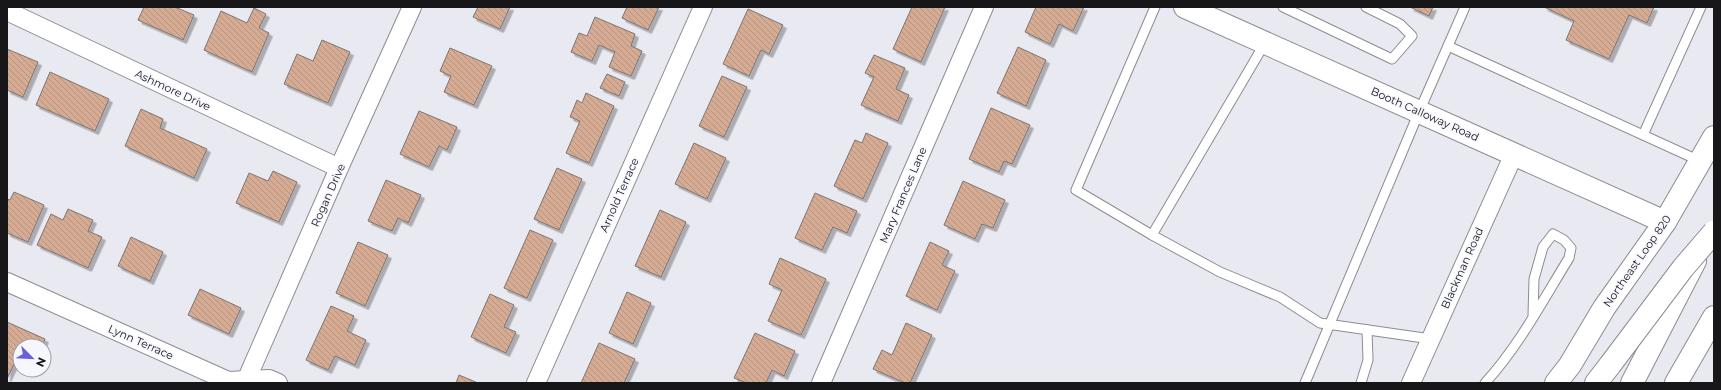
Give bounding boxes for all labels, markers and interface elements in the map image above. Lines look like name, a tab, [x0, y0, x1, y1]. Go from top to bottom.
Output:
street label: Ashmore Drive	[133, 66, 213, 114]
street label: Booth Calloway Road	[1369, 84, 1481, 144]
street label: Mary Frances Lane	[876, 145, 930, 245]
street label: Arnold Terrace	[596, 155, 642, 234]
street label: Rogan Drive	[308, 161, 348, 229]
street label: Northeast Loop 820	[1600, 212, 1674, 310]
street label: Blackman Road	[1438, 225, 1486, 311]
street label: Lynn Terrace	[106, 321, 176, 363]
north arrow	[12, 338, 52, 378]
text: N	[33, 355, 49, 369]

